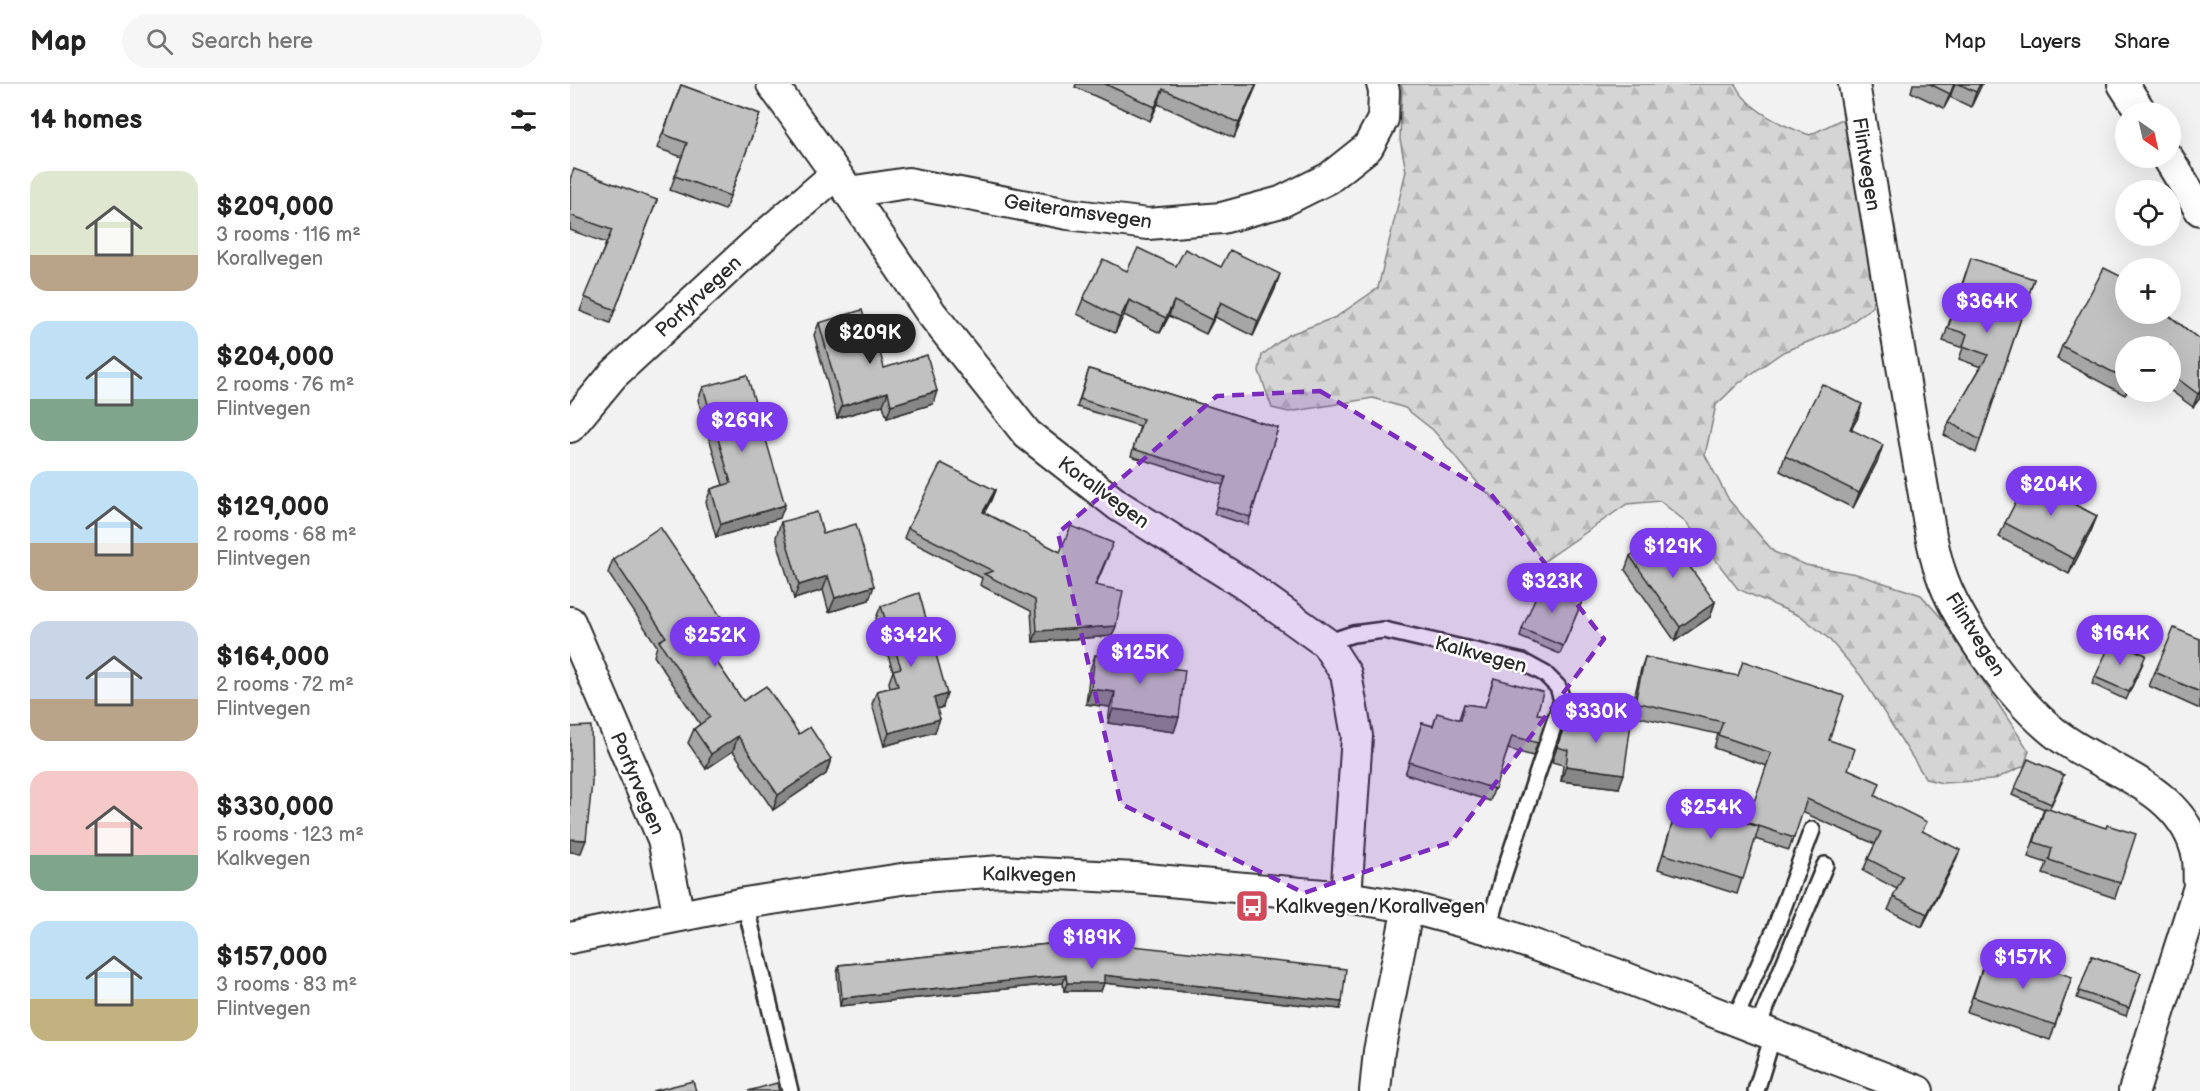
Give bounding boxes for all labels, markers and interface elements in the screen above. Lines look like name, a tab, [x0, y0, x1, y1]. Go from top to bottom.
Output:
search box	[122, 14, 542, 68]
text: Map	[30, 25, 86, 58]
icon: search	[143, 25, 176, 58]
text: Search here	[191, 28, 313, 55]
text: Map	[1944, 29, 1986, 54]
text: Layers	[2019, 29, 2081, 54]
text: Share	[2114, 29, 2170, 54]
north arrow	[2115, 102, 2181, 168]
map controls	[2115, 102, 2181, 402]
icon: filters	[507, 104, 540, 137]
text: 14 homes	[30, 105, 142, 136]
street label: Flintvegen	[1847, 116, 1885, 213]
button: locate	[2115, 180, 2181, 246]
street label: Geiteramsvegen	[1002, 190, 1154, 234]
text: $209,000	[216, 192, 334, 223]
icon: home	[78, 195, 150, 267]
text: 3 rooms · 116 m²	[216, 223, 361, 247]
text: Korallvegen	[216, 247, 323, 271]
street label: Porfyrvegen	[651, 251, 747, 343]
button: +	[2115, 258, 2181, 324]
pin: $364K	[1945, 283, 2029, 334]
text: $364K	[1956, 290, 2018, 314]
pin: $209K	[828, 314, 912, 365]
text: $209K	[839, 321, 901, 345]
button: −	[2115, 336, 2181, 402]
text: $204,000	[216, 342, 334, 373]
icon: home	[78, 345, 150, 417]
text: 2 rooms · 76 m²	[216, 373, 354, 397]
text: Flintvegen	[216, 397, 310, 421]
pin: $269K	[700, 402, 784, 453]
text: $269K	[711, 409, 773, 433]
street label: Korallvegen	[1053, 452, 1154, 534]
pin: $204K	[2009, 466, 2093, 517]
text: $204K	[2020, 473, 2082, 497]
text: $129,000	[216, 492, 329, 523]
icon: home	[78, 495, 150, 567]
text: 2 rooms · 68 m²	[216, 523, 357, 547]
pin: $129K	[1631, 528, 1715, 579]
text: $129K	[1644, 535, 1702, 559]
text: Flintvegen	[216, 547, 310, 571]
pin: $323K	[1510, 563, 1594, 614]
text: $323K	[1521, 570, 1583, 594]
street label: Flintvegen	[1940, 588, 2010, 681]
pin: $164K	[2078, 615, 2162, 666]
pin: $252K	[673, 617, 757, 668]
pin: $342K	[869, 617, 953, 668]
text: $164K	[2090, 622, 2150, 646]
text: $252K	[684, 624, 746, 648]
text: $342K	[880, 624, 942, 648]
street label: Kalkvegen	[1432, 631, 1529, 679]
pin: $125K	[1098, 634, 1182, 685]
text: $125K	[1111, 641, 1169, 665]
text: $164,000	[216, 642, 330, 673]
icon: home	[78, 645, 150, 717]
text: 2 rooms · 72 m²	[216, 673, 354, 697]
pin: $330K	[1554, 693, 1638, 744]
text: Flintvegen	[216, 697, 310, 721]
text: $330K	[1565, 700, 1627, 724]
street label: Porfyrvegen	[605, 729, 669, 838]
pin: $254K	[1669, 789, 1753, 840]
text: $330,000	[216, 792, 334, 823]
icon: home	[78, 795, 150, 867]
text: $254K	[1680, 796, 1742, 820]
text: 5 rooms · 123 m²	[216, 823, 364, 847]
text: Kalkvegen	[216, 847, 310, 871]
street label: Kalkvegen	[982, 862, 1076, 888]
bus stop icon: Kalkvegen/Korallvegen	[1234, 888, 1270, 924]
place label: Kalkvegen/Korallvegen	[1275, 895, 1485, 919]
pin: $189K	[1050, 919, 1134, 970]
text: $189K	[1063, 926, 1121, 950]
pin: $157K	[1981, 939, 2065, 990]
text: $157,000	[216, 942, 328, 973]
icon: home	[78, 945, 150, 1017]
text: $157K	[1994, 946, 2052, 970]
text: 3 rooms · 83 m²	[216, 973, 357, 997]
text: Flintvegen	[216, 997, 310, 1021]

